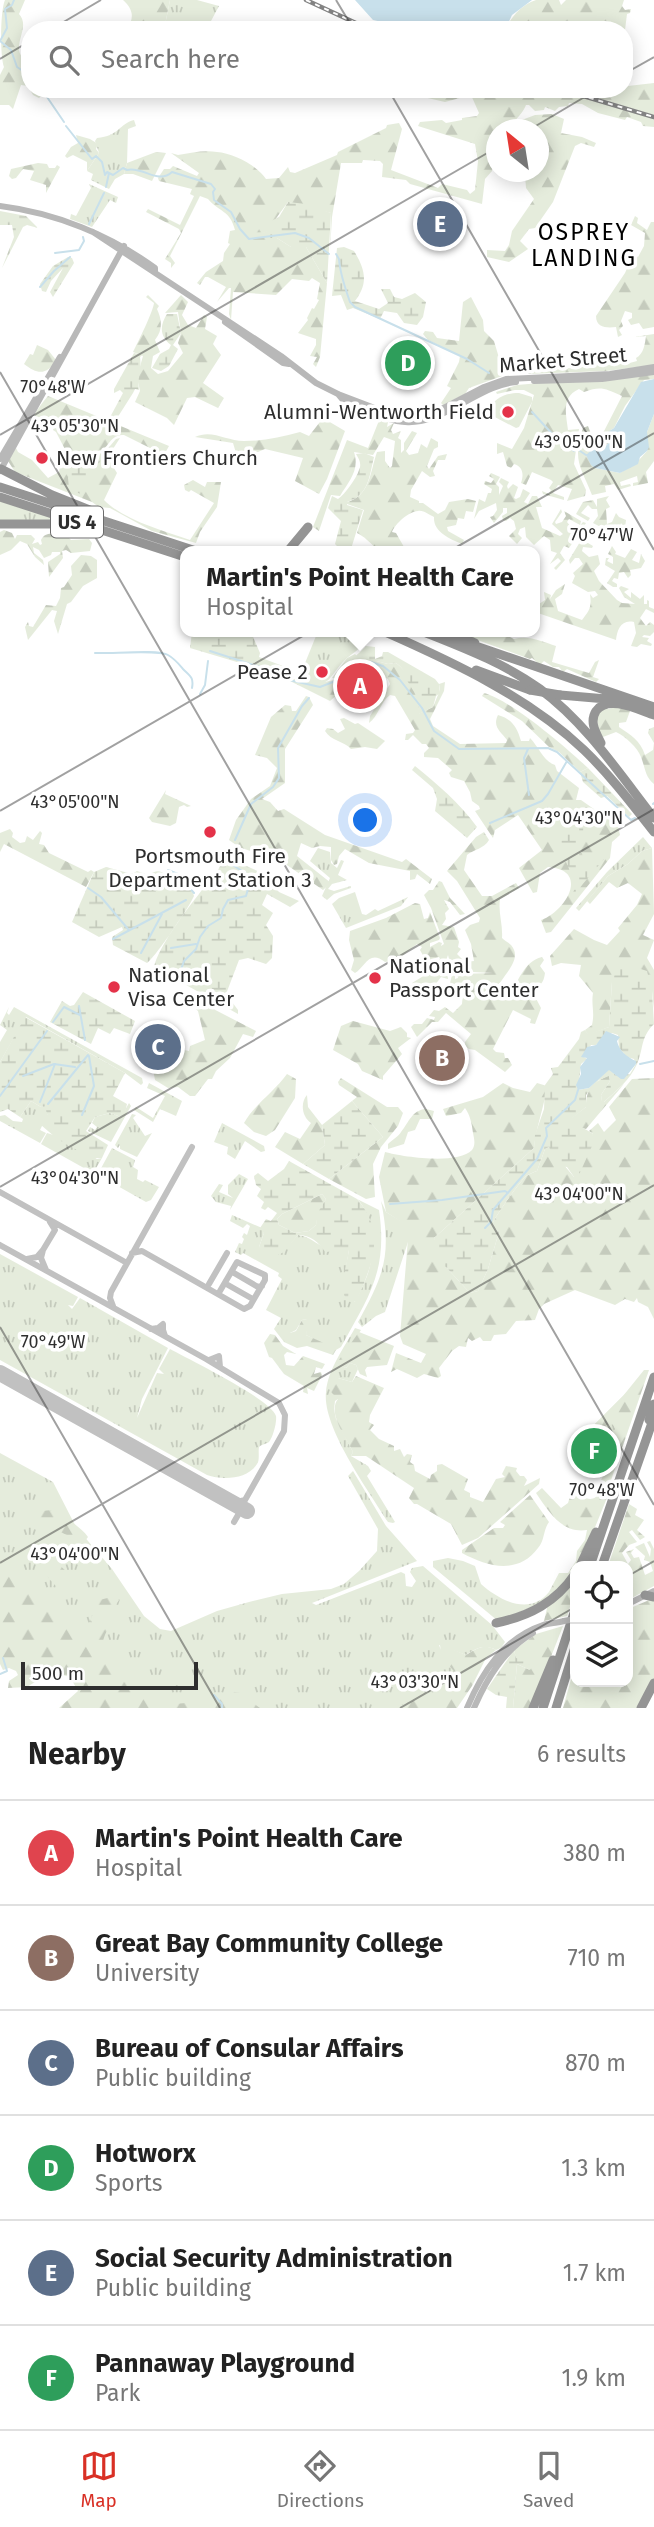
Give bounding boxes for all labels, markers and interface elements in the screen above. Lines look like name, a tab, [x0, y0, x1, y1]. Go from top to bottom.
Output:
search box	[21, 21, 633, 98]
icon: search	[45, 41, 83, 79]
text: Search here	[101, 44, 240, 75]
north arrow	[486, 119, 549, 182]
pin: E	[417, 198, 463, 250]
district label: OSPREY LANDING	[531, 218, 637, 272]
pin: D	[385, 337, 431, 389]
street label: Market Street	[498, 341, 628, 379]
text: 70°48'W	[20, 376, 86, 398]
place label: Alumni-Wentworth Field	[264, 399, 494, 425]
marker: Alumni-Wentworth Field	[500, 404, 516, 420]
text: 43°05'30"N	[31, 415, 119, 437]
text: 43°05'00"N	[534, 431, 624, 453]
place label: New Frontiers Church	[56, 445, 258, 471]
marker: New Frontiers Church	[34, 450, 50, 466]
road number: US 4	[51, 506, 103, 538]
text: 70°47'W	[570, 524, 634, 546]
popup	[180, 546, 540, 637]
text: Martin's Point Health Care	[206, 562, 514, 593]
text: Hospital	[206, 593, 293, 621]
place label: Pease 2	[237, 659, 308, 685]
pin: A	[337, 660, 383, 712]
marker: Pease 2	[314, 664, 330, 680]
text: 43°05'00"N	[30, 791, 120, 813]
your location	[348, 803, 382, 837]
text: 43°04'30"N	[535, 807, 623, 829]
marker: Portsmouth Fire Department Station 3	[202, 824, 218, 840]
place label: Portsmouth Fire Department Station 3	[108, 843, 312, 893]
place label: National Passport Center	[389, 953, 539, 1003]
place label: National Visa Center	[128, 962, 234, 1012]
marker: National Passport Center	[367, 970, 383, 986]
marker: National Visa Center	[106, 979, 122, 995]
pin: C	[135, 1021, 181, 1073]
pin: B	[419, 1032, 465, 1084]
text: 43°04'30"N	[31, 1167, 119, 1189]
text: 43°04'00"N	[534, 1183, 624, 1205]
text: 70°49'W	[21, 1331, 85, 1353]
pin: F	[571, 1425, 617, 1477]
text: 70°48'W	[569, 1479, 635, 1501]
text: 43°04'00"N	[30, 1543, 120, 1565]
map controls	[570, 1561, 633, 1687]
button: locate	[570, 1561, 633, 1624]
button: layers	[570, 1624, 633, 1687]
scale bar	[21, 1659, 198, 1691]
text: 500 m	[32, 1662, 84, 1685]
text: 43°03'30"N	[371, 1671, 459, 1693]
text: Nearby	[28, 1736, 126, 1772]
text: 6 results	[537, 1740, 626, 1768]
text: Martin's Point Health Care	[95, 1823, 403, 1854]
text: A	[44, 1839, 58, 1867]
text: 380 m	[563, 1839, 626, 1867]
text: Hospital	[95, 1854, 182, 1882]
text: Great Bay Community College	[95, 1928, 443, 1959]
text: B	[44, 1944, 58, 1972]
text: 710 m	[568, 1944, 626, 1972]
text: University	[95, 1959, 199, 1987]
text: Bureau of Consular Affairs	[95, 2033, 404, 2064]
text: C	[44, 2049, 58, 2077]
text: 870 m	[565, 2049, 626, 2077]
text: Public building	[95, 2064, 251, 2092]
text: Hotworx	[95, 2138, 196, 2169]
text: D	[44, 2154, 58, 2182]
text: 1.3 km	[561, 2154, 626, 2182]
text: Sports	[95, 2169, 163, 2197]
text: Social Security Administration	[95, 2243, 453, 2274]
text: E	[45, 2259, 57, 2287]
text: 1.7 km	[563, 2259, 626, 2287]
text: Public building	[95, 2274, 251, 2302]
text: Pannaway Playground	[95, 2348, 355, 2379]
text: F	[45, 2364, 57, 2392]
text: 1.9 km	[561, 2364, 626, 2392]
text: Park	[95, 2379, 140, 2407]
tab: Map	[80, 2447, 118, 2512]
tab: Directions	[277, 2447, 364, 2512]
tab: Saved	[523, 2447, 574, 2512]

